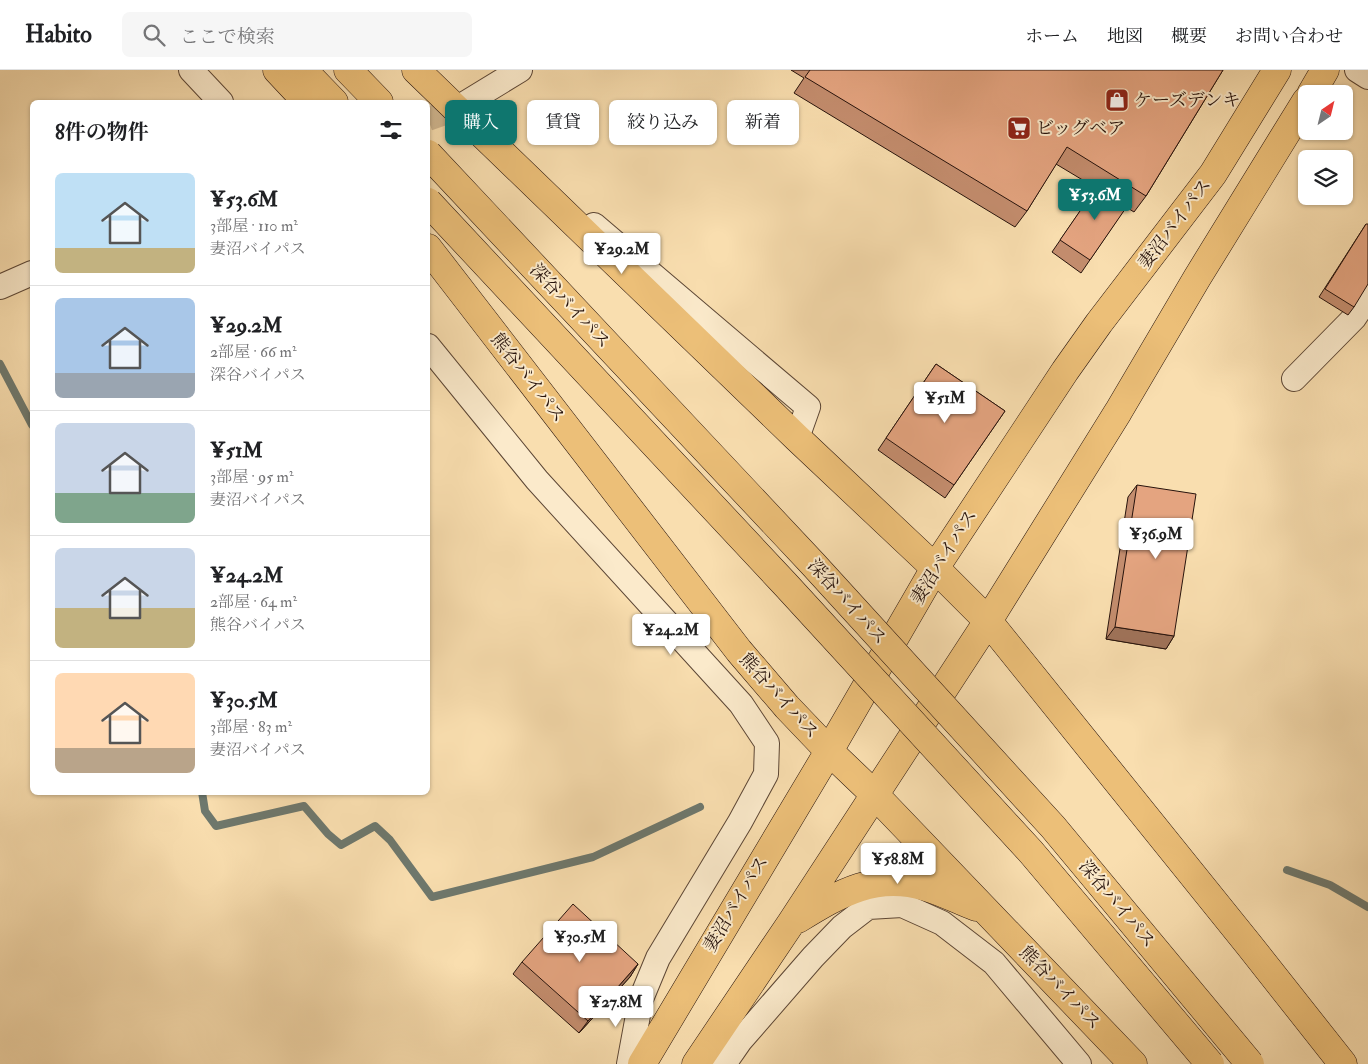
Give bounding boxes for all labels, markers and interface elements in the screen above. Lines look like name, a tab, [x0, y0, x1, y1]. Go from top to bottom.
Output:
search box	[122, 12, 472, 57]
text: Habito	[25, 19, 92, 50]
icon: search	[140, 21, 168, 49]
text: ここで検索	[180, 25, 275, 49]
text: ホーム	[1025, 25, 1079, 48]
text: 地図	[1107, 25, 1143, 48]
text: 概要	[1171, 25, 1207, 48]
text: お問い合わせ	[1235, 25, 1343, 48]
north arrow	[1298, 85, 1352, 140]
map controls	[1298, 85, 1353, 205]
shop icon: ケーズデンキ	[1104, 87, 1130, 113]
place label: ケーズデンキ	[1134, 89, 1240, 112]
chip: 購入	[445, 100, 517, 145]
chip: 賃貸	[527, 100, 599, 145]
chip: 絞り込み	[609, 100, 717, 145]
chip: 新着	[727, 100, 799, 145]
supermarket icon: ビッグベア	[1006, 115, 1032, 141]
icon: filters	[377, 116, 405, 144]
place label: ビッグベア	[1036, 117, 1125, 140]
text: 8件の物件	[55, 119, 149, 146]
button: layers	[1298, 150, 1353, 205]
street label: 妻沼バイパス	[1133, 174, 1217, 274]
pin: ¥53.6M	[1054, 178, 1136, 221]
text: ¥53.6M	[1069, 185, 1121, 205]
text: ¥53.6M	[210, 186, 278, 213]
icon: home	[95, 193, 155, 253]
text: 3部屋 · 110 m²	[210, 216, 298, 236]
pin: ¥29.2M	[581, 232, 663, 275]
text: 妻沼バイパス	[210, 239, 306, 259]
text: ¥29.2M	[594, 239, 650, 259]
street label: 深谷バイパス	[525, 259, 615, 353]
text: ¥29.2M	[210, 312, 282, 339]
icon: home	[95, 318, 155, 378]
street label: 熊谷バイパス	[486, 329, 570, 427]
text: 2部屋 · 66 m²	[210, 342, 296, 362]
text: 深谷バイパス	[210, 365, 306, 385]
pin: ¥51M	[915, 382, 975, 424]
text: ¥51M	[925, 388, 965, 408]
text: ¥51M	[210, 437, 263, 464]
icon: home	[95, 443, 155, 503]
text: 3部屋 · 95 m²	[210, 467, 294, 487]
text: 妻沼バイパス	[210, 490, 306, 510]
street label: 妻沼バイパス	[906, 505, 982, 609]
pin: ¥36.9M	[1115, 518, 1197, 560]
text: ¥36.9M	[1129, 524, 1183, 544]
street label: 深谷バイパス	[802, 554, 892, 650]
text: ¥24.2M	[210, 562, 283, 589]
icon: home	[95, 568, 155, 628]
text: 2部屋 · 64 m²	[210, 592, 297, 612]
pin: ¥24.2M	[630, 614, 712, 656]
text: 熊谷バイパス	[210, 615, 306, 635]
text: ¥24.2M	[643, 620, 699, 640]
street label: 熊谷バイパス	[734, 648, 824, 744]
text: ¥30.5M	[210, 687, 278, 714]
icon: home	[95, 693, 155, 753]
text: 3部屋 · 83 m²	[210, 717, 292, 737]
text: 妻沼バイパス	[210, 740, 306, 760]
pin: ¥58.8M	[857, 842, 939, 885]
text: ¥58.8M	[872, 849, 924, 869]
street label: 妻沼バイパス	[698, 852, 774, 956]
street label: 深谷バイパス	[1074, 855, 1160, 953]
pin: ¥30.5M	[539, 920, 621, 963]
text: ¥30.5M	[554, 927, 606, 947]
street label: 熊谷バイパス	[1014, 941, 1106, 1035]
pin: ¥27.8M	[575, 986, 657, 1028]
text: ¥27.8M	[589, 992, 643, 1012]

